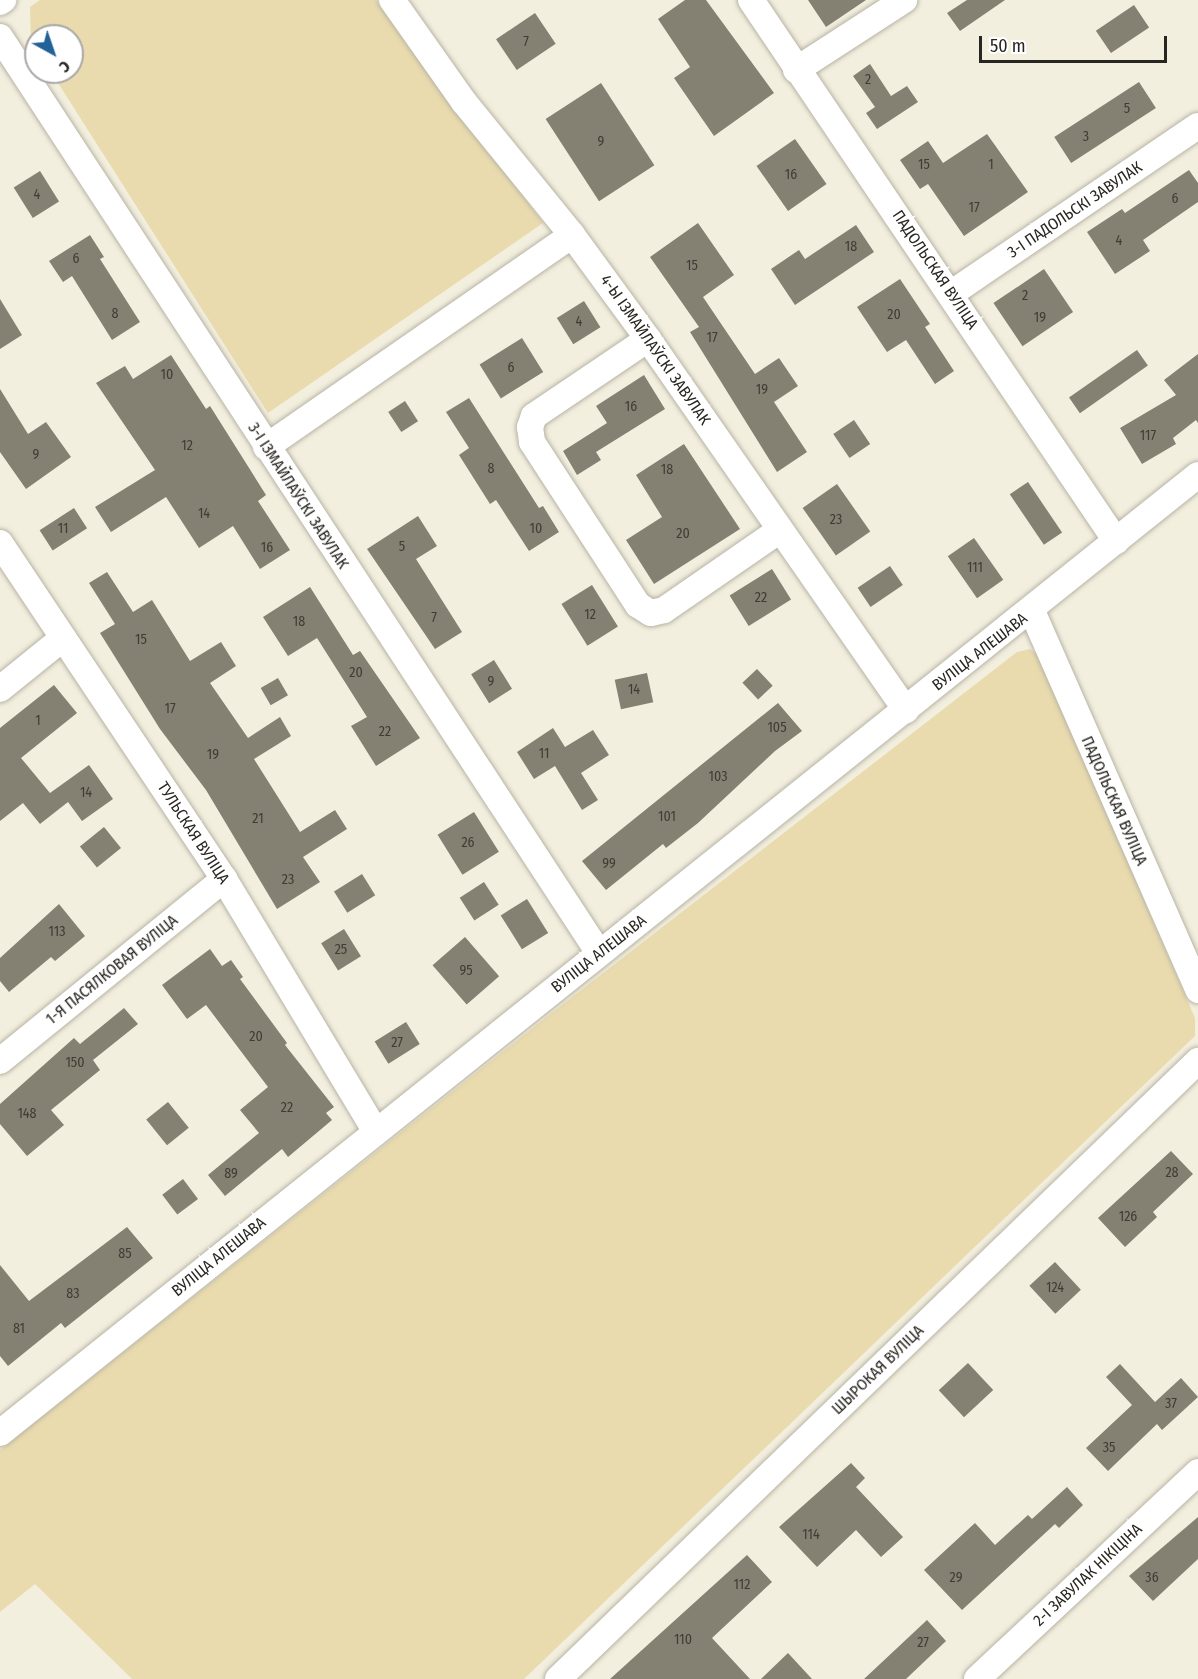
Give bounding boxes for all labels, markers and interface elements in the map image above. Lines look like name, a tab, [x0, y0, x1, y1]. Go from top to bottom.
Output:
north arrow	[24, 24, 84, 84]
scale bar	[982, 24, 1170, 62]
house number: 7	[523, 34, 529, 50]
text: 50 m	[990, 35, 1026, 57]
text: С	[55, 57, 74, 77]
house number: 2	[865, 72, 871, 88]
house number: 5	[1124, 101, 1130, 117]
house number: 3	[1083, 129, 1089, 145]
house number: 9	[598, 134, 604, 150]
house number: 15	[918, 157, 930, 173]
house number: 1	[988, 157, 994, 173]
street label: 3-І ПАДОЛЬСКІ ЗАВУЛАК	[1004, 158, 1146, 262]
house number: 16	[785, 167, 797, 183]
house number: 4	[34, 187, 40, 203]
house number: 6	[1172, 191, 1178, 207]
house number: 17	[968, 200, 980, 216]
street label: ПАДОЛЬСКАЯ ВУЛІЦА	[888, 207, 982, 333]
house number: 4	[1116, 233, 1122, 249]
house number: 18	[845, 239, 857, 255]
house number: 6	[73, 251, 79, 267]
house number: 15	[686, 258, 698, 274]
street label: 4-Ы ІЗМАЙЛАЎСКІ ЗАВУЛАК	[596, 271, 714, 429]
house number: 2	[1022, 288, 1028, 304]
house number: 8	[112, 306, 118, 322]
house number: 20	[887, 307, 901, 323]
house number: 19	[1034, 310, 1046, 326]
house number: 4	[576, 314, 582, 330]
house number: 17	[706, 330, 718, 346]
house number: 6	[508, 360, 514, 376]
house number: 10	[161, 367, 173, 383]
house number: 19	[756, 382, 768, 398]
house number: 16	[625, 399, 637, 415]
street label: 3-І ІЗМАЙЛАЎСКІ ЗАВУЛАК	[244, 419, 352, 573]
house number: 117	[1140, 428, 1156, 444]
house number: 12	[181, 438, 193, 454]
house number: 9	[33, 447, 39, 463]
house number: 8	[488, 461, 494, 477]
house number: 18	[661, 462, 673, 478]
house number: 14	[198, 506, 210, 522]
house number: 23	[830, 512, 842, 528]
house number: 11	[58, 521, 68, 537]
house number: 10	[530, 521, 542, 537]
house number: 20	[676, 526, 690, 542]
house number: 5	[399, 539, 405, 555]
house number: 16	[261, 540, 273, 556]
house number: 111	[967, 560, 983, 576]
house number: 22	[755, 590, 767, 606]
house number: 12	[584, 607, 596, 623]
street label: ВУЛІЦА АЛЕШАВА	[929, 609, 1031, 695]
house number: 7	[431, 610, 437, 626]
house number: 18	[293, 614, 305, 630]
house number: 15	[135, 632, 147, 648]
house number: 20	[349, 665, 363, 681]
house number: 9	[488, 674, 494, 690]
house number: 14	[628, 682, 640, 698]
house number: 17	[164, 701, 176, 717]
house number: 1	[35, 713, 41, 729]
house number: 105	[767, 720, 787, 736]
house number: 22	[379, 724, 391, 740]
street label: ПАДОЛЬСКАЯ ВУЛІЦА	[1077, 733, 1151, 869]
house number: 11	[539, 746, 549, 762]
house number: 19	[207, 747, 219, 763]
house number: 103	[709, 769, 727, 785]
street label: ТУЛЬСКАЯ ВУЛІЦА	[153, 778, 233, 888]
house number: 14	[80, 785, 92, 801]
house number: 101	[658, 809, 676, 825]
house number: 21	[252, 811, 264, 827]
house number: 26	[461, 835, 475, 851]
house number: 99	[602, 856, 616, 872]
house number: 23	[282, 872, 294, 888]
street label: 1-Я ПАСЯЛКОВАЯ ВУЛІЦА	[42, 911, 182, 1029]
street label: ВУЛІЦА АЛЕШАВА	[548, 911, 650, 997]
house number: 113	[48, 924, 66, 940]
house number: 25	[335, 942, 347, 958]
house number: 95	[459, 963, 473, 979]
house number: 20	[249, 1029, 263, 1045]
house number: 27	[391, 1035, 403, 1051]
house number: 150	[65, 1055, 85, 1071]
house number: 22	[281, 1100, 293, 1116]
house number: 148	[17, 1106, 37, 1122]
house number: 28	[1165, 1165, 1179, 1181]
house number: 89	[224, 1166, 238, 1182]
house number: 126	[1119, 1209, 1137, 1225]
street label: ВУЛІЦА АЛЕШАВА	[168, 1213, 270, 1301]
house number: 85	[118, 1246, 132, 1262]
house number: 124	[1046, 1280, 1064, 1296]
house number: 83	[66, 1286, 80, 1302]
house number: 81	[13, 1321, 25, 1337]
street label: ШЫРОКАЯ ВУЛІЦА	[828, 1321, 928, 1419]
house number: 37	[1165, 1396, 1177, 1412]
house number: 35	[1103, 1440, 1115, 1456]
street label: 2-І ЗАВУЛАК НІКІЦІНА	[1030, 1520, 1146, 1630]
house number: 114	[802, 1527, 820, 1543]
house number: 29	[950, 1570, 962, 1586]
house number: 36	[1145, 1570, 1159, 1586]
house number: 112	[734, 1577, 750, 1593]
house number: 110	[674, 1632, 692, 1648]
house number: 27	[917, 1635, 929, 1651]

